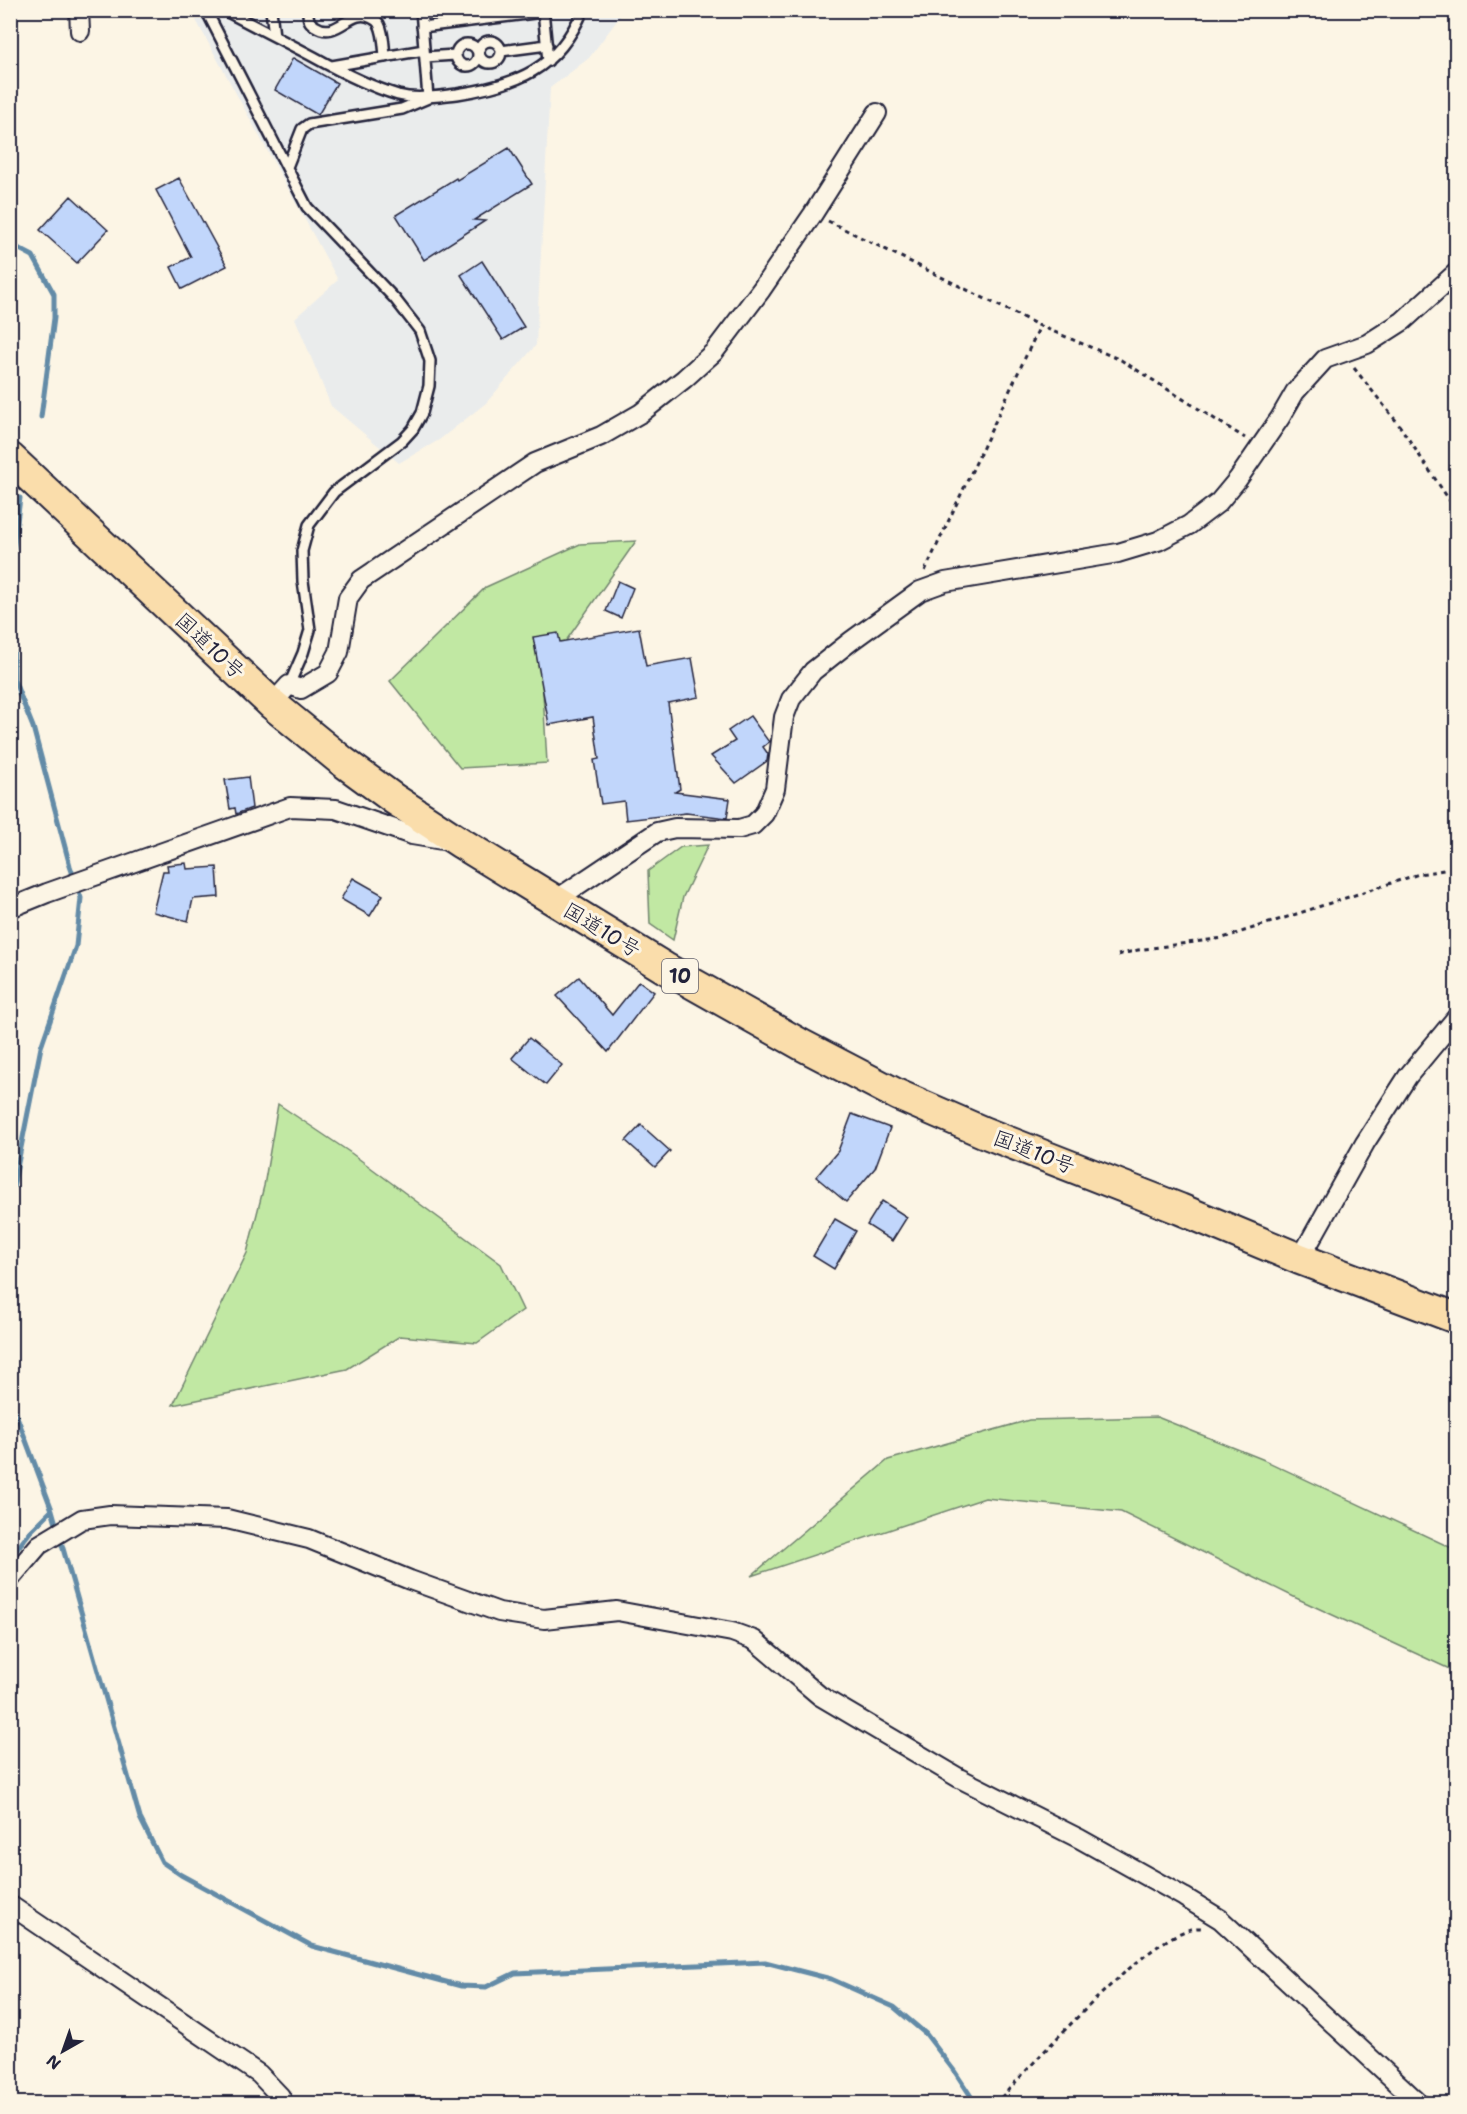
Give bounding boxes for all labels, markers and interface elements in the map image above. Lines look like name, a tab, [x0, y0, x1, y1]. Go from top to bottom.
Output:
street label: 国道10号	[169, 606, 251, 686]
street label: 国道10号	[558, 896, 646, 964]
road number: 10	[662, 959, 698, 993]
street label: 国道10号	[989, 1124, 1079, 1180]
north arrow	[33, 2021, 93, 2081]
text: N	[42, 2050, 65, 2074]

